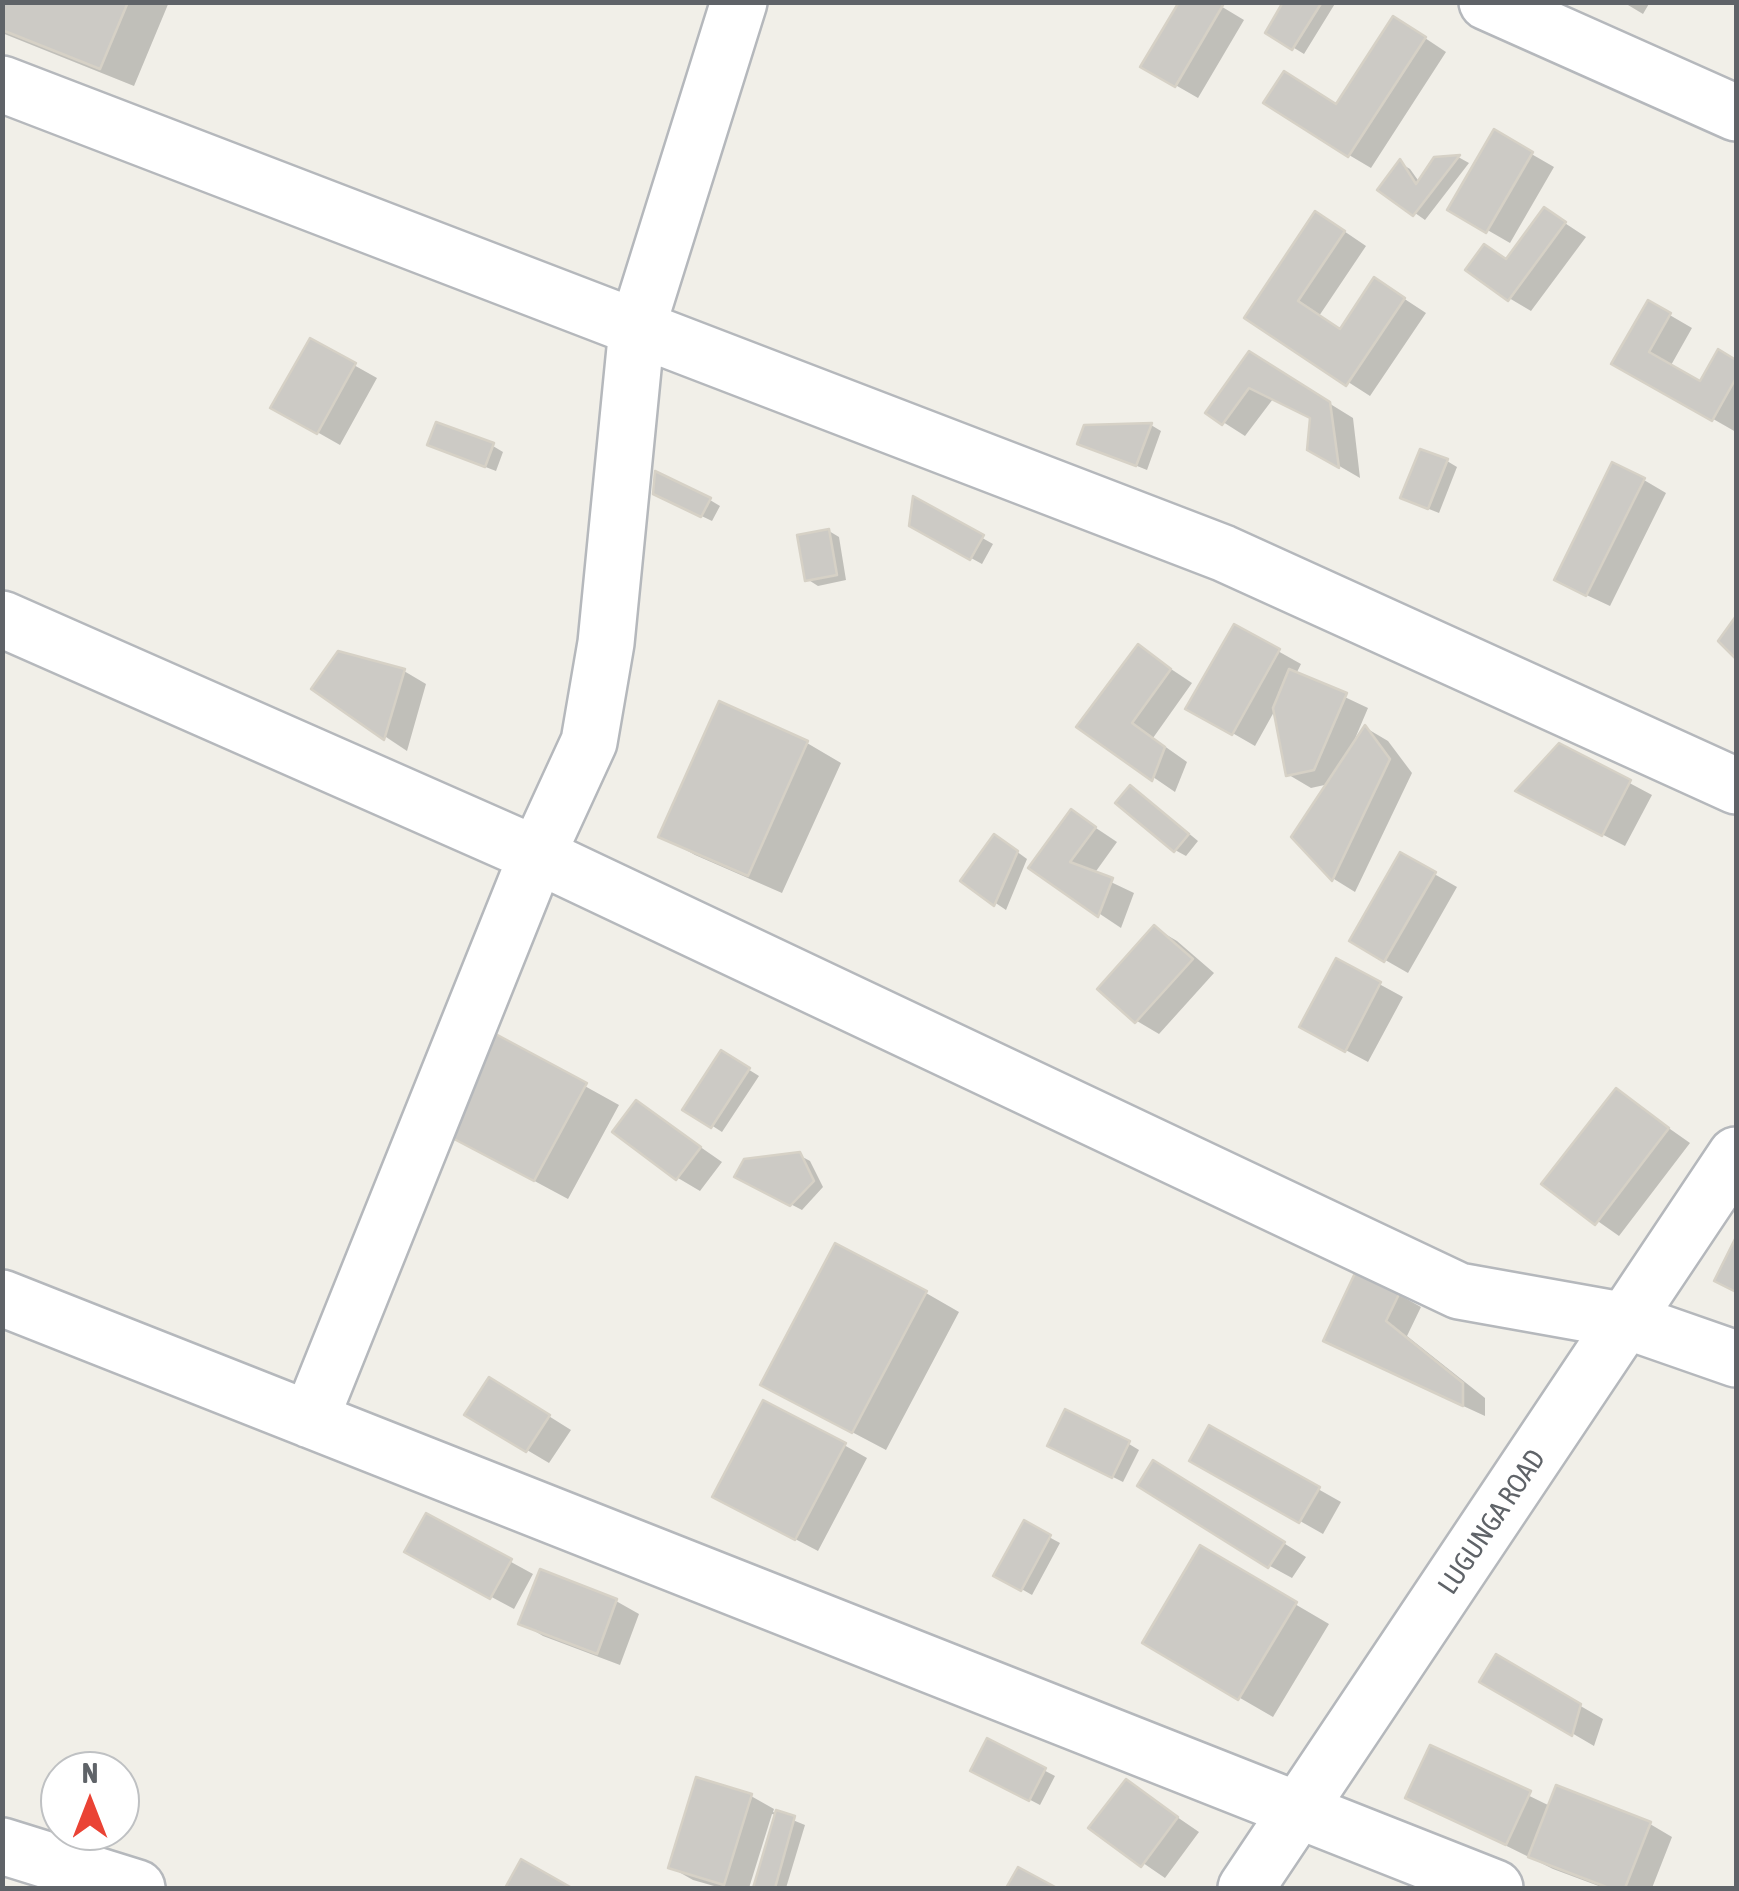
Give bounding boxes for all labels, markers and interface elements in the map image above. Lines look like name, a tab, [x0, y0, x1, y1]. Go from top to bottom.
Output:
street label: LUGUNGA ROAD	[1431, 1443, 1553, 1601]
north arrow	[40, 1751, 140, 1851]
text: N	[82, 1757, 98, 1789]

